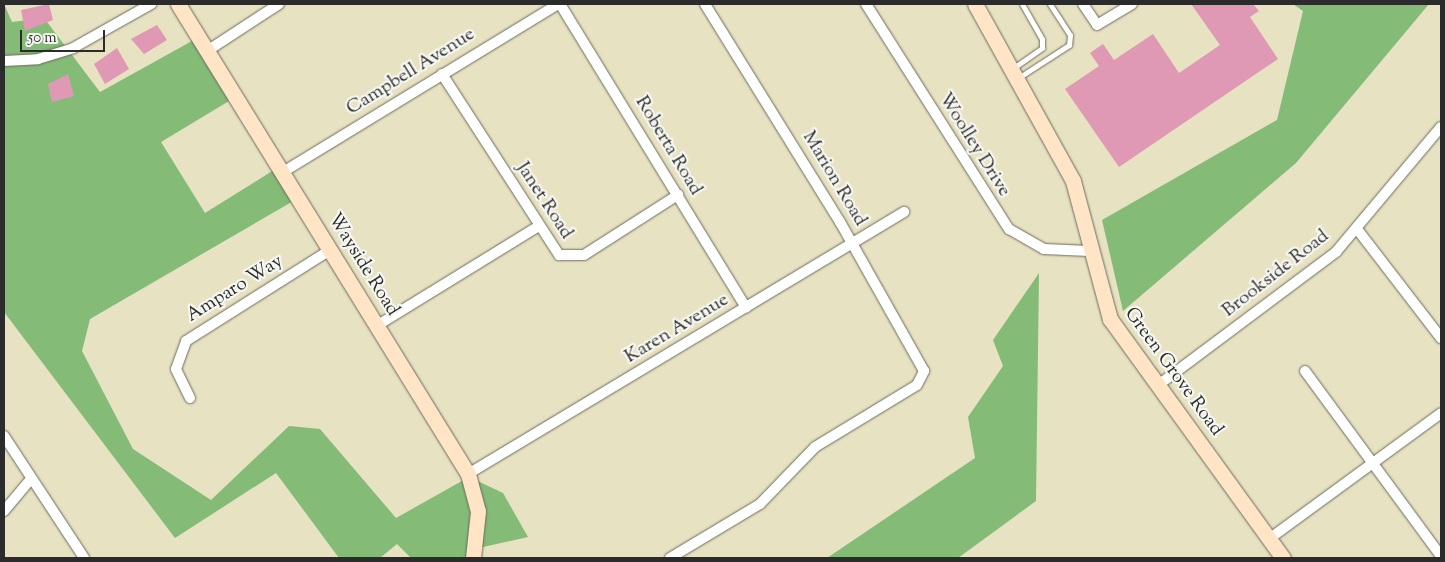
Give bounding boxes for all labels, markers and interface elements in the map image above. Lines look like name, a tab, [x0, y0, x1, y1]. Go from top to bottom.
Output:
scale bar	[22, 20, 108, 52]
street label: Campbell Avenue	[343, 23, 479, 121]
text: 50 m	[28, 28, 57, 49]
street label: Woolley Drive	[933, 89, 1015, 201]
street label: Roberta Road	[629, 92, 707, 200]
street label: Marion Road	[797, 127, 871, 231]
street label: Janet Road	[511, 158, 577, 244]
street label: Wayside Road	[322, 209, 404, 321]
street label: Brookside Road	[1218, 225, 1334, 323]
street label: Amparo Way	[183, 250, 287, 328]
street label: Karen Avenue	[621, 289, 733, 369]
street label: Green Grove Road	[1119, 303, 1227, 441]

